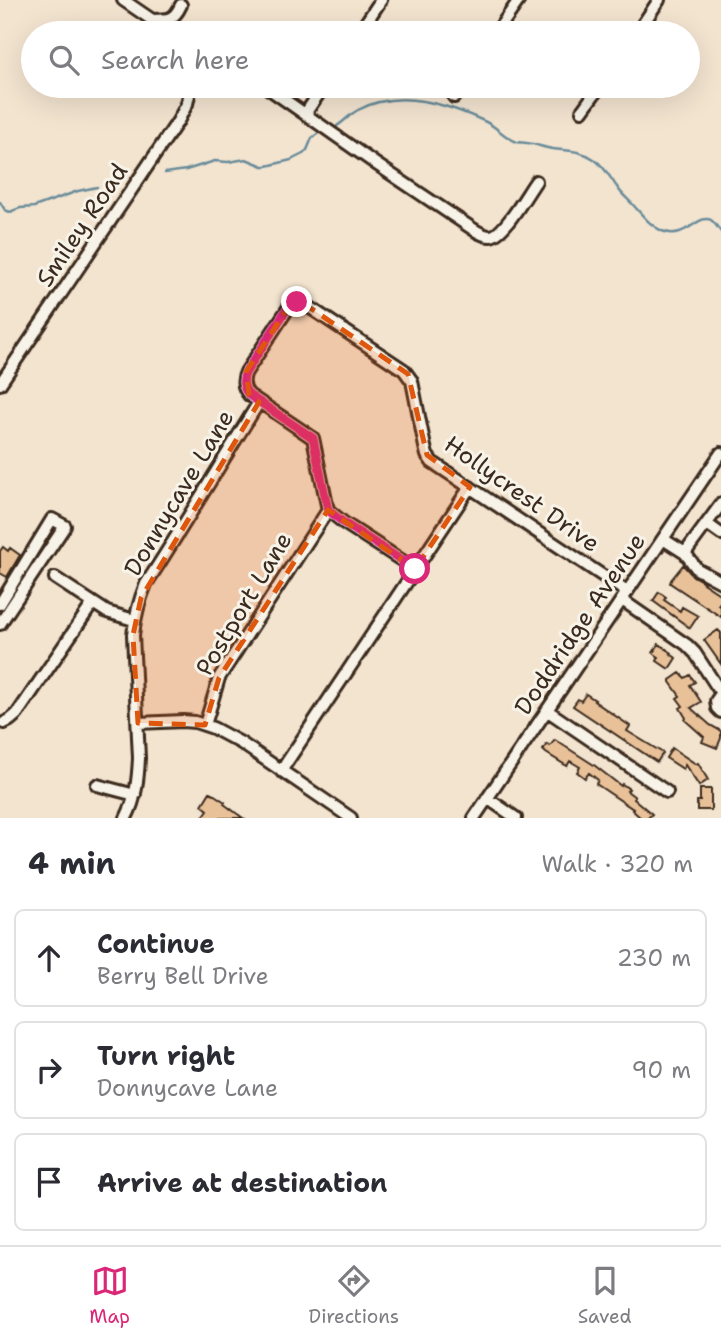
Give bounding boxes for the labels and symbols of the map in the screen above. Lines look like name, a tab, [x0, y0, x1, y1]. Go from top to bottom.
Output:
street label: Smiley Road	[29, 157, 135, 293]
route end	[281, 286, 312, 317]
street label: Donnycave Lane	[117, 404, 241, 582]
street label: Hollycrest Drive	[438, 428, 606, 560]
street label: Postport Lane	[189, 526, 299, 682]
street label: Doddridge Avenue	[507, 527, 653, 721]
route start	[399, 553, 430, 584]

